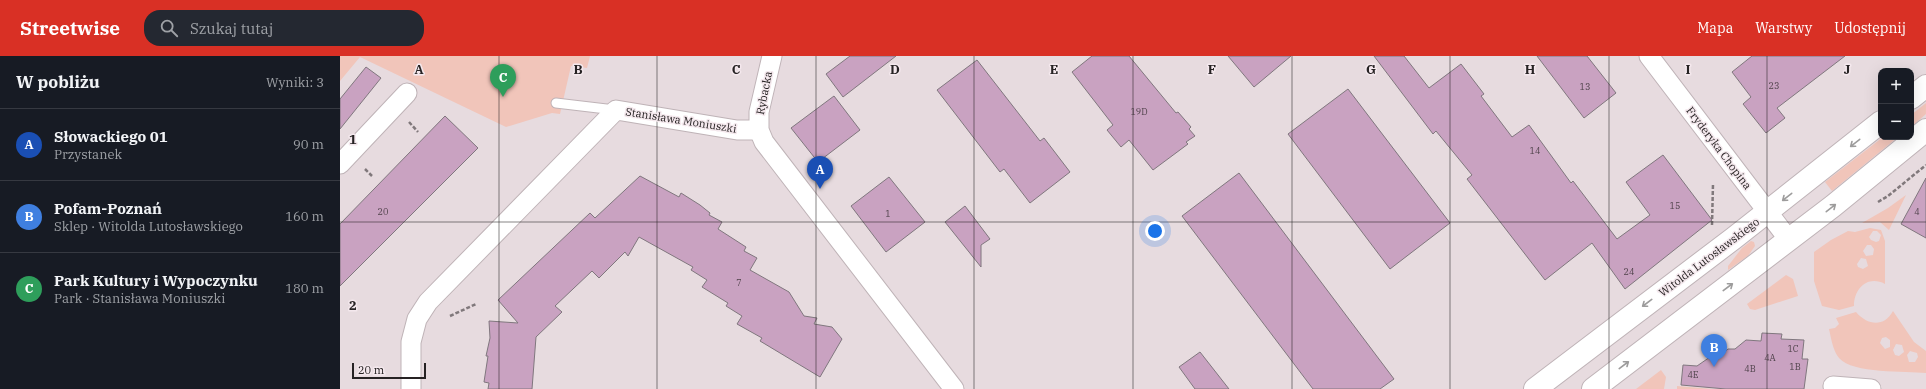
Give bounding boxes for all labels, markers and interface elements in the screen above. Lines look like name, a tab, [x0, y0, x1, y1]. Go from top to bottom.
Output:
search box	[144, 10, 424, 46]
text: Streetwise	[20, 16, 120, 40]
icon: search	[158, 17, 180, 39]
text: Szukaj tutaj	[190, 19, 273, 38]
text: Mapa	[1697, 19, 1733, 37]
text: Warstwy	[1755, 19, 1812, 37]
text: Udostępnij	[1834, 19, 1906, 37]
text: A	[414, 61, 424, 78]
text: B	[573, 61, 583, 78]
text: C	[732, 61, 741, 78]
text: D	[890, 61, 900, 78]
text: E	[1050, 61, 1058, 78]
text: F	[1208, 61, 1216, 78]
text: G	[1366, 61, 1376, 78]
text: H	[1525, 61, 1536, 78]
text: I	[1686, 61, 1691, 78]
text: J	[1844, 61, 1851, 78]
pin: C	[490, 64, 516, 97]
map controls	[1878, 68, 1914, 140]
button: +	[1878, 68, 1914, 104]
street label: Rybacka	[753, 70, 775, 116]
text: W pobliżu	[16, 71, 100, 93]
text: Wyniki: 3	[266, 74, 324, 91]
house number: 23	[1769, 80, 1779, 91]
house number: 13	[1580, 81, 1590, 92]
street label: Stanisława Moniuszki	[624, 104, 738, 136]
street label: Fryderyka Chopina	[1683, 104, 1755, 192]
button: −	[1878, 104, 1914, 140]
house number: 19D	[1130, 106, 1148, 117]
text: Słowackiego 01	[54, 127, 168, 146]
text: 1	[349, 131, 357, 148]
text: A	[24, 136, 34, 153]
text: 90 m	[293, 136, 324, 153]
one-way arrow	[1849, 139, 1860, 148]
house number: 14	[1530, 145, 1540, 156]
text: Przystanek	[54, 146, 122, 163]
pin: A	[807, 156, 833, 189]
one-way arrow	[1781, 193, 1792, 201]
text: Pofam-Poznań	[54, 199, 162, 218]
house number: 15	[1670, 200, 1680, 211]
one-way arrow	[1825, 203, 1836, 212]
house number: 20	[378, 206, 388, 217]
house number: 4	[1914, 206, 1920, 217]
text: B	[24, 208, 34, 225]
text: 160 m	[285, 208, 324, 225]
house number: 1	[885, 208, 891, 219]
street label: Witolda Lutosławskiego	[1656, 215, 1762, 299]
text: Sklep · Witolda Lutosławskiego	[54, 218, 243, 235]
your location	[1145, 221, 1165, 241]
house number: 24	[1624, 266, 1634, 277]
text: Park Kultury i Wypoczynku	[54, 271, 258, 290]
house number: 7	[736, 277, 742, 288]
text: C	[25, 280, 33, 297]
text: 180 m	[285, 280, 324, 297]
one-way arrow	[1722, 282, 1733, 291]
text: Park · Stanisława Moniuszki	[54, 290, 225, 307]
text: 2	[349, 297, 357, 314]
one-way arrow	[1642, 299, 1653, 307]
pin: B	[1701, 334, 1727, 367]
house number: 1C	[1787, 343, 1799, 354]
house number: 4A	[1764, 352, 1777, 363]
scale bar	[352, 361, 426, 380]
one-way arrow	[1619, 361, 1630, 370]
house number: 1B	[1789, 361, 1801, 372]
text: 20 m	[358, 363, 384, 377]
house number: 4B	[1744, 363, 1756, 374]
house number: 4E	[1687, 369, 1699, 380]

